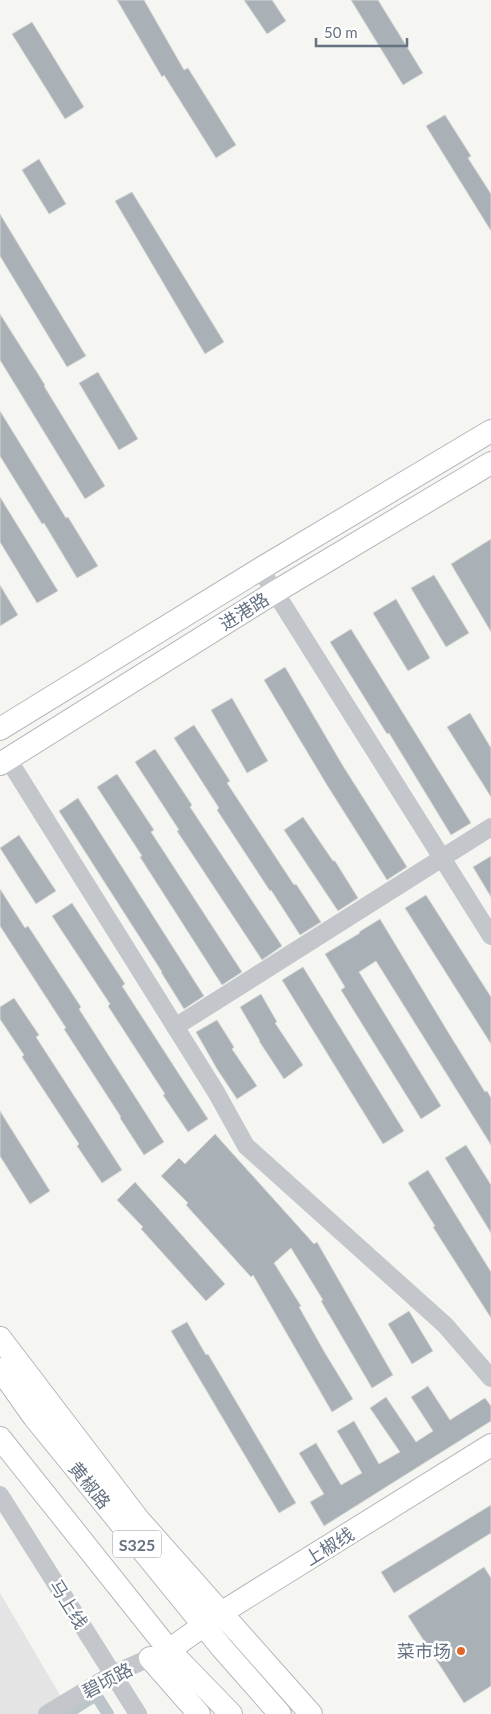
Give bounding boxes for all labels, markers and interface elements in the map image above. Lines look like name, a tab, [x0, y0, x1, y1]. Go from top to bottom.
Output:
scale bar	[316, 15, 407, 47]
text: 50 m	[324, 23, 358, 41]
street label: 进港路	[215, 587, 273, 635]
street label: 黄椒路	[64, 1457, 116, 1513]
street label: 上椒线	[300, 1522, 358, 1570]
road number: S325	[113, 1530, 161, 1558]
street label: 马上线	[45, 1575, 93, 1633]
place label: 菜市场	[397, 1640, 451, 1662]
marker: 菜市场	[455, 1645, 467, 1657]
street label: 碧顷路	[78, 1658, 136, 1702]

